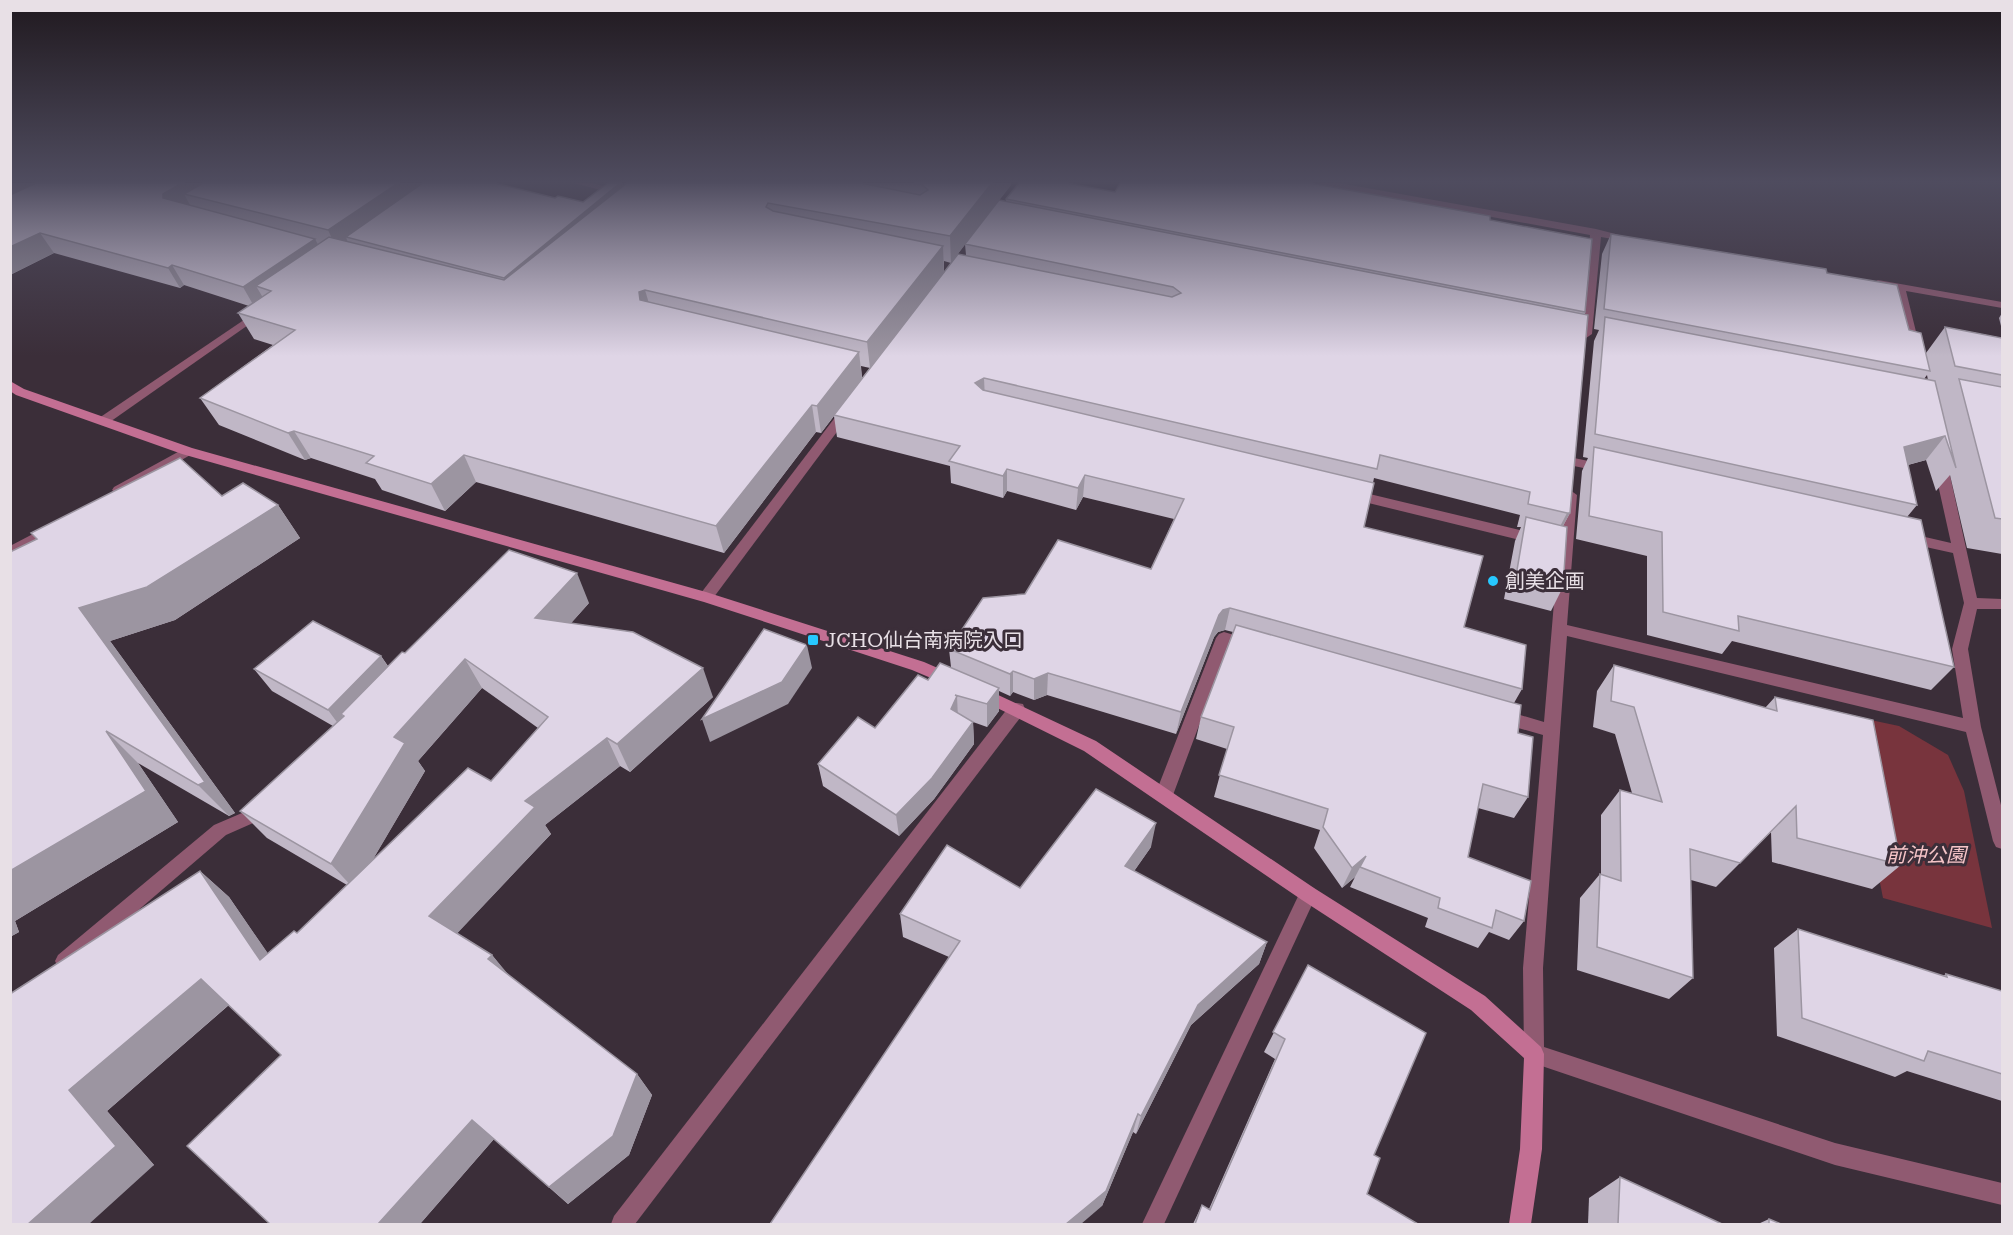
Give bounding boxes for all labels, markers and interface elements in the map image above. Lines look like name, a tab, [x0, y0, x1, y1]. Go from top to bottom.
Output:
place label: 創美企画	[1505, 569, 1585, 593]
marker: 創美企画	[1486, 574, 1500, 588]
place label: JCHO仙台南病院入口	[825, 628, 1023, 652]
marker: JCHO仙台南病院入口	[806, 633, 820, 647]
park label: 前沖公園	[1886, 843, 1969, 867]

